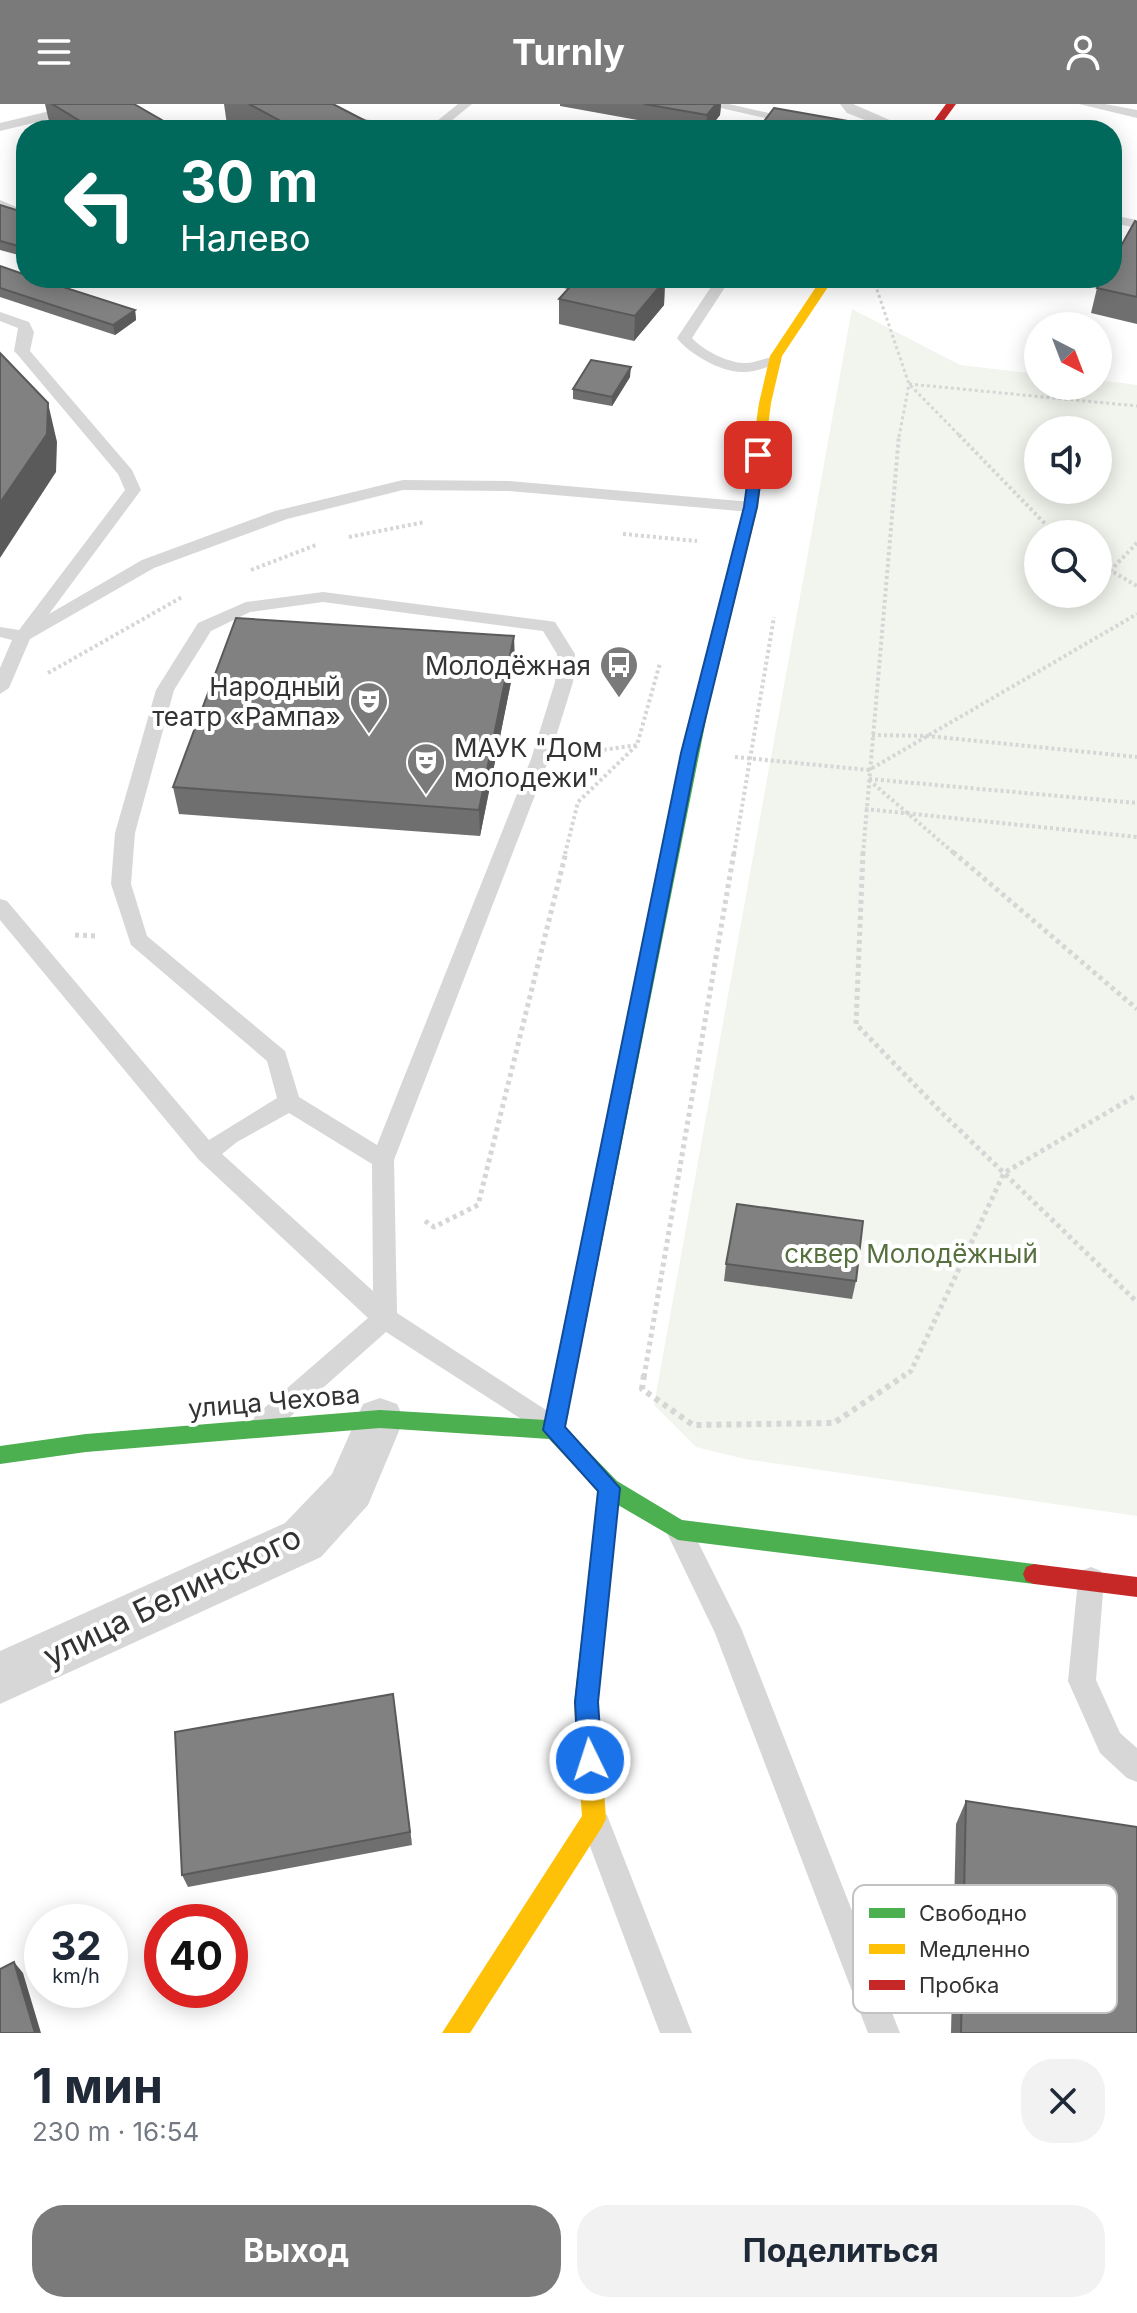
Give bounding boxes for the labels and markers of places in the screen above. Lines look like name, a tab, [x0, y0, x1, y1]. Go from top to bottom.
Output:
pin	[724, 421, 792, 489]
bus stop icon: Молодёжная	[598, 644, 640, 699]
place label: Молодёжная	[425, 650, 591, 681]
place label: Народный театр «Рампа»	[152, 671, 341, 732]
theatre icon: Народный театр «Рампа»	[348, 680, 390, 735]
place label: МАУК "Дом молодежи"	[454, 732, 603, 793]
theatre icon: МАУК "Дом молодежи"	[405, 741, 447, 796]

